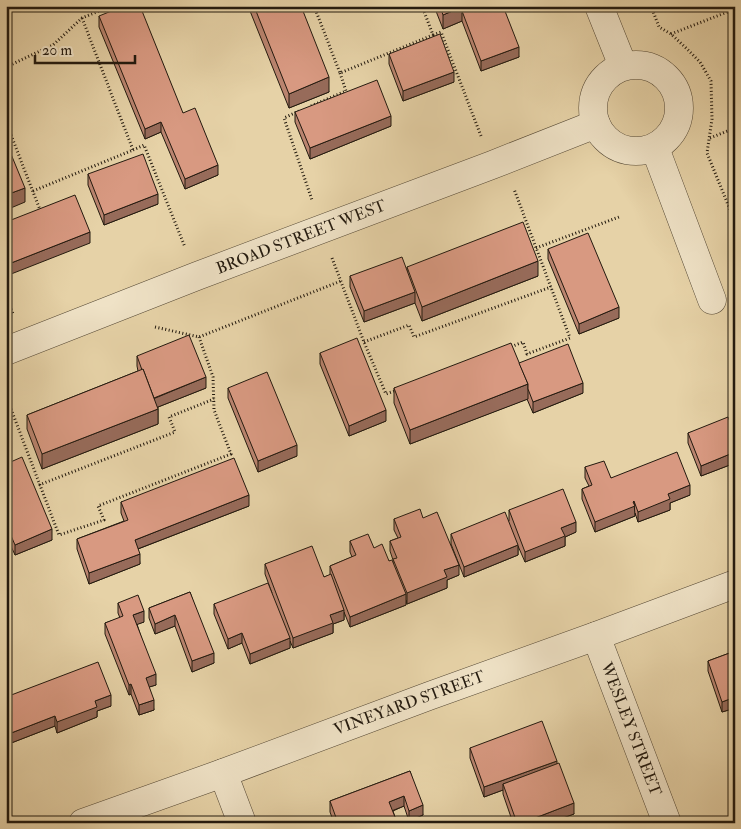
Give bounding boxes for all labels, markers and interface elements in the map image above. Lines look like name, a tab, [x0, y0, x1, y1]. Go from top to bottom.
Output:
scale bar	[35, 32, 135, 64]
text: 20 m	[42, 41, 72, 60]
street label: BROAD STREET WEST	[213, 195, 389, 279]
street label: WESLEY STREET	[596, 659, 666, 799]
street label: VINEYARD STREET	[331, 666, 487, 740]

